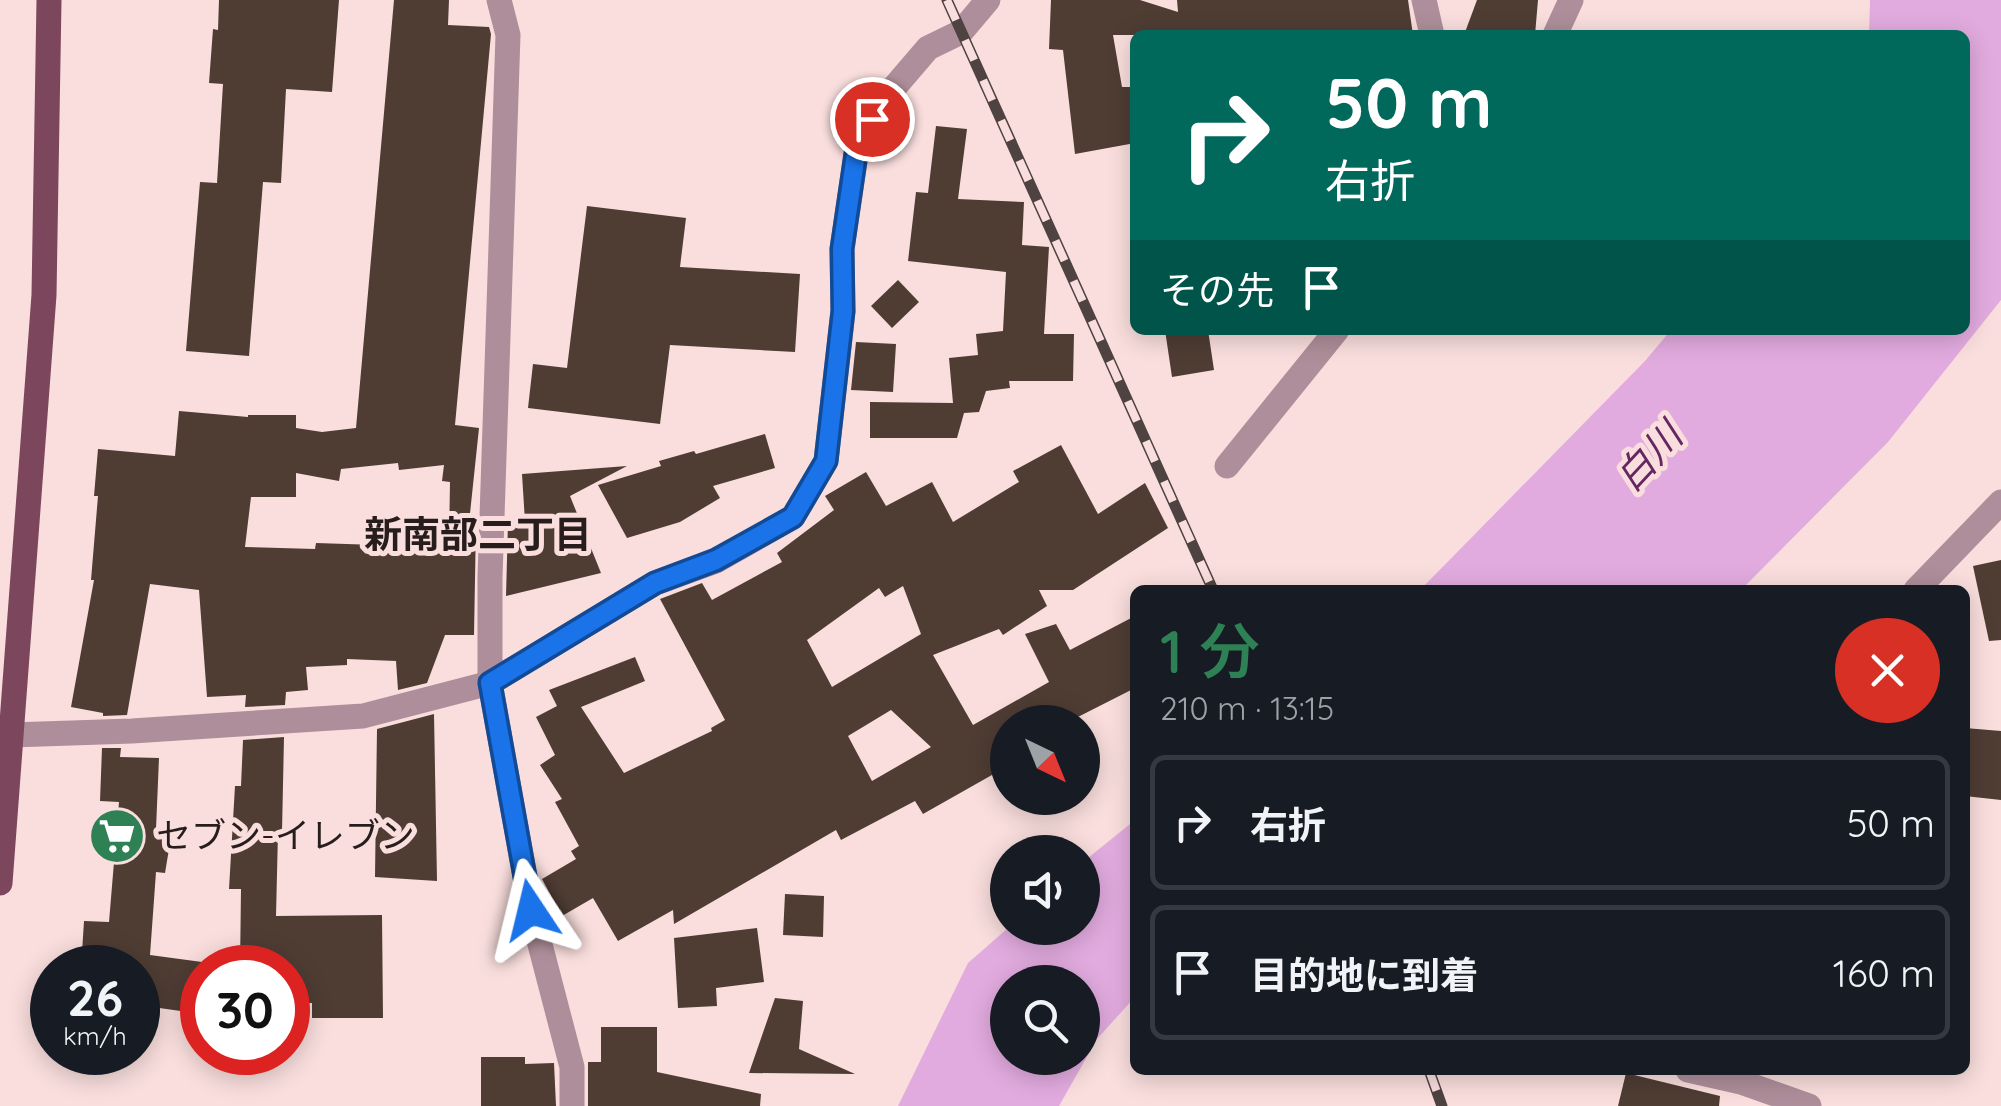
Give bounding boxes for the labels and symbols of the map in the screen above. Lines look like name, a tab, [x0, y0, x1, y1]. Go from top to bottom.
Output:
pin	[830, 77, 915, 162]
water label: 白川	[1605, 409, 1694, 500]
district label: 新南部二丁目	[364, 510, 592, 558]
north arrow	[990, 705, 1100, 815]
supermarket icon: セブン-イレブン	[87, 806, 147, 866]
place label: セブン-イレブン	[156, 813, 415, 857]
position arrow	[479, 858, 583, 962]
speed limit sign: 30	[180, 945, 310, 1075]

